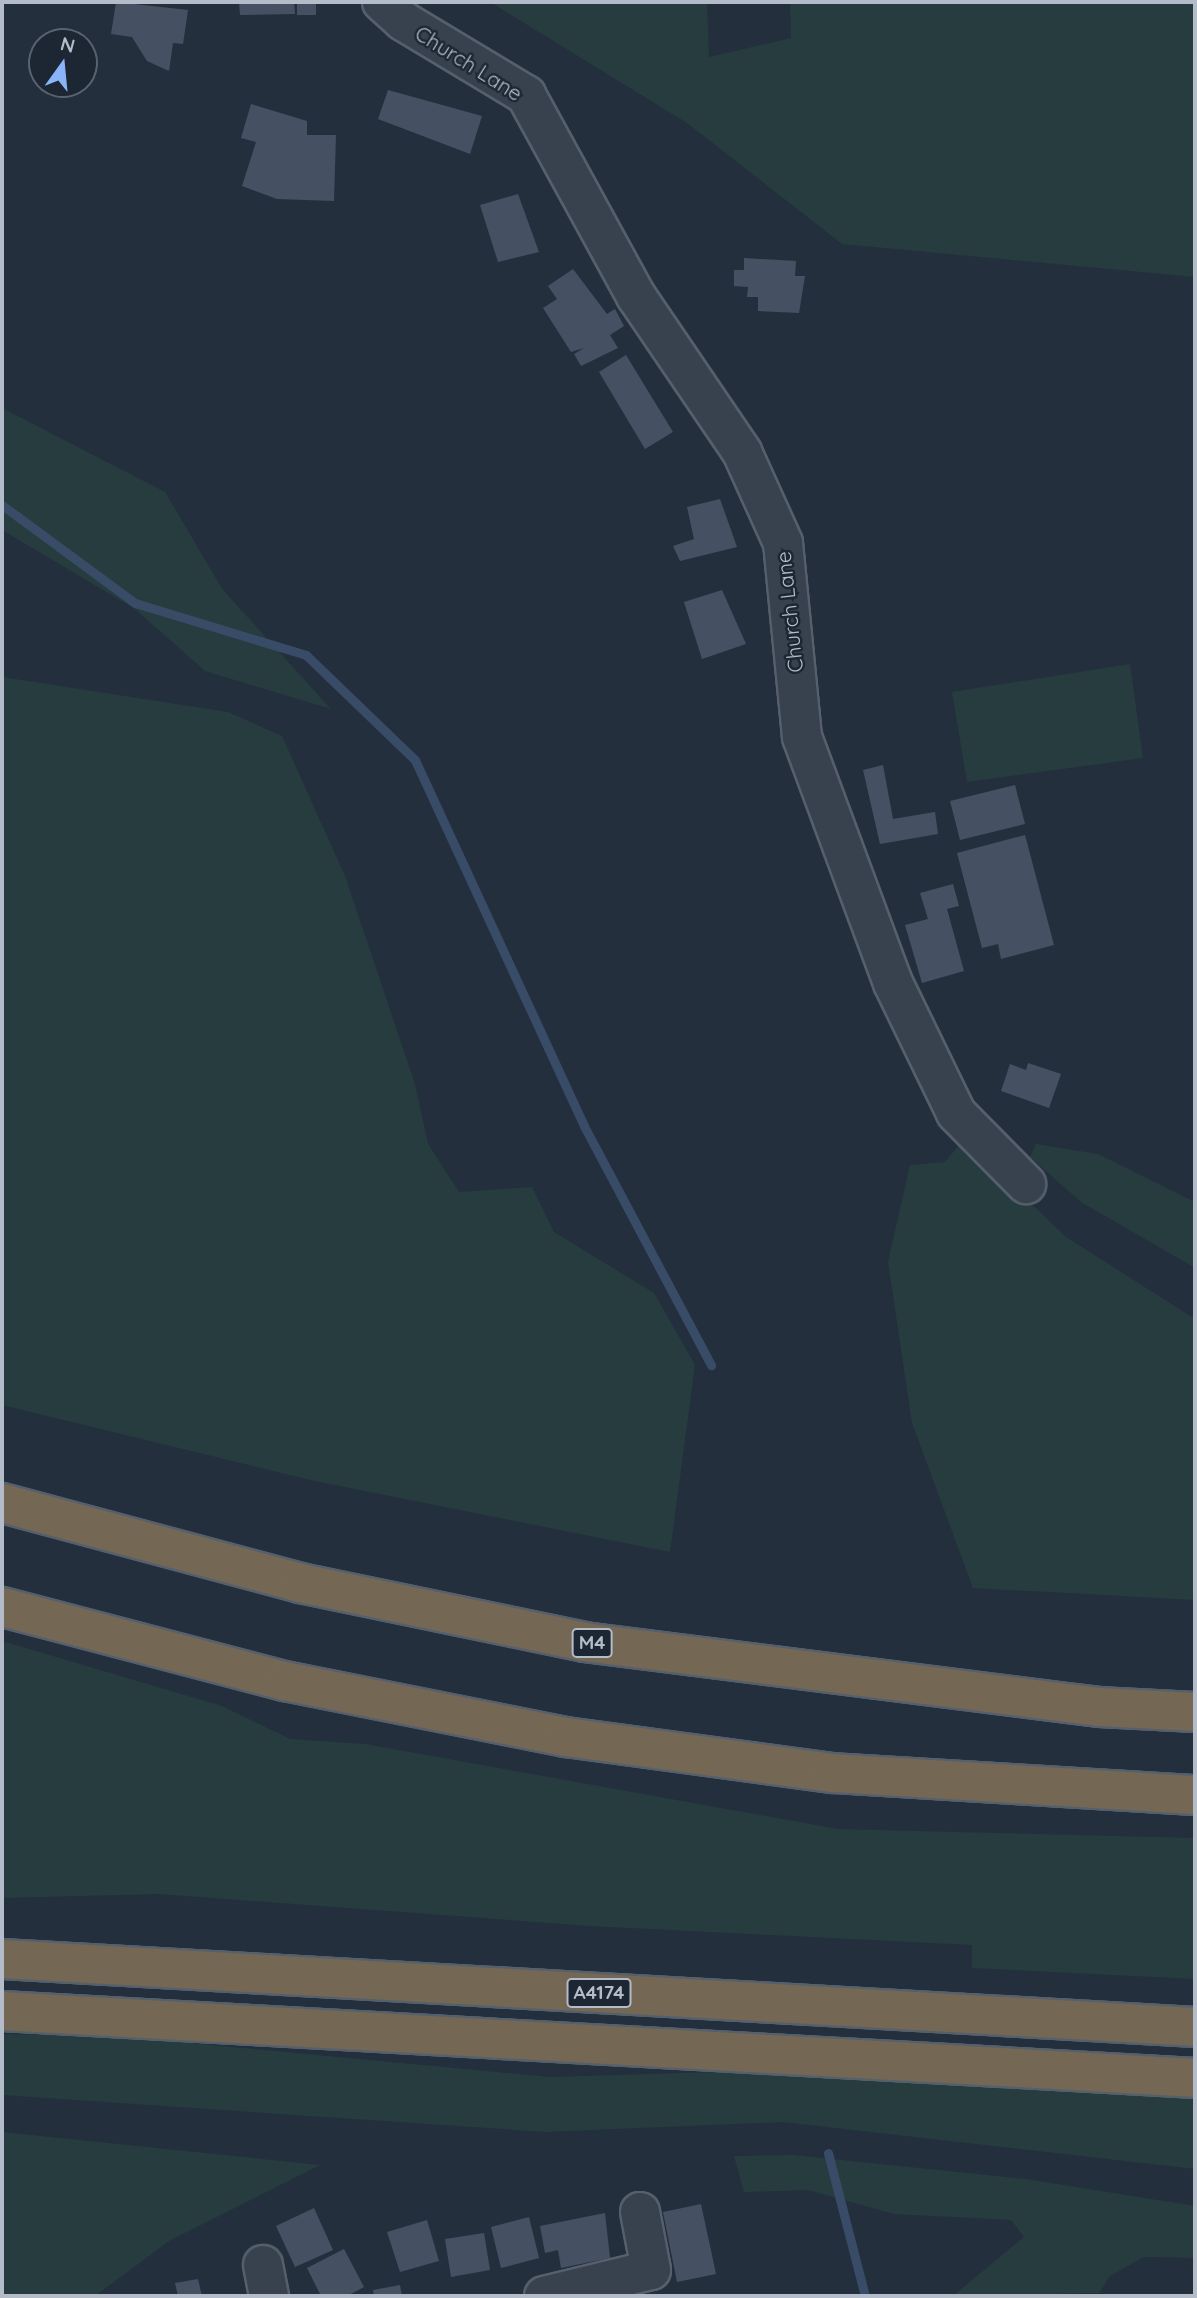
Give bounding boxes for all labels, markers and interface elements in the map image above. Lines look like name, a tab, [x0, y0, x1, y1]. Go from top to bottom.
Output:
street label: Church Lane	[411, 20, 527, 106]
north arrow	[28, 28, 98, 98]
text: N	[58, 31, 78, 58]
street label: Church Lane	[770, 550, 808, 674]
road number: M4	[571, 1628, 613, 1658]
road number: A4174	[566, 1978, 632, 2008]

